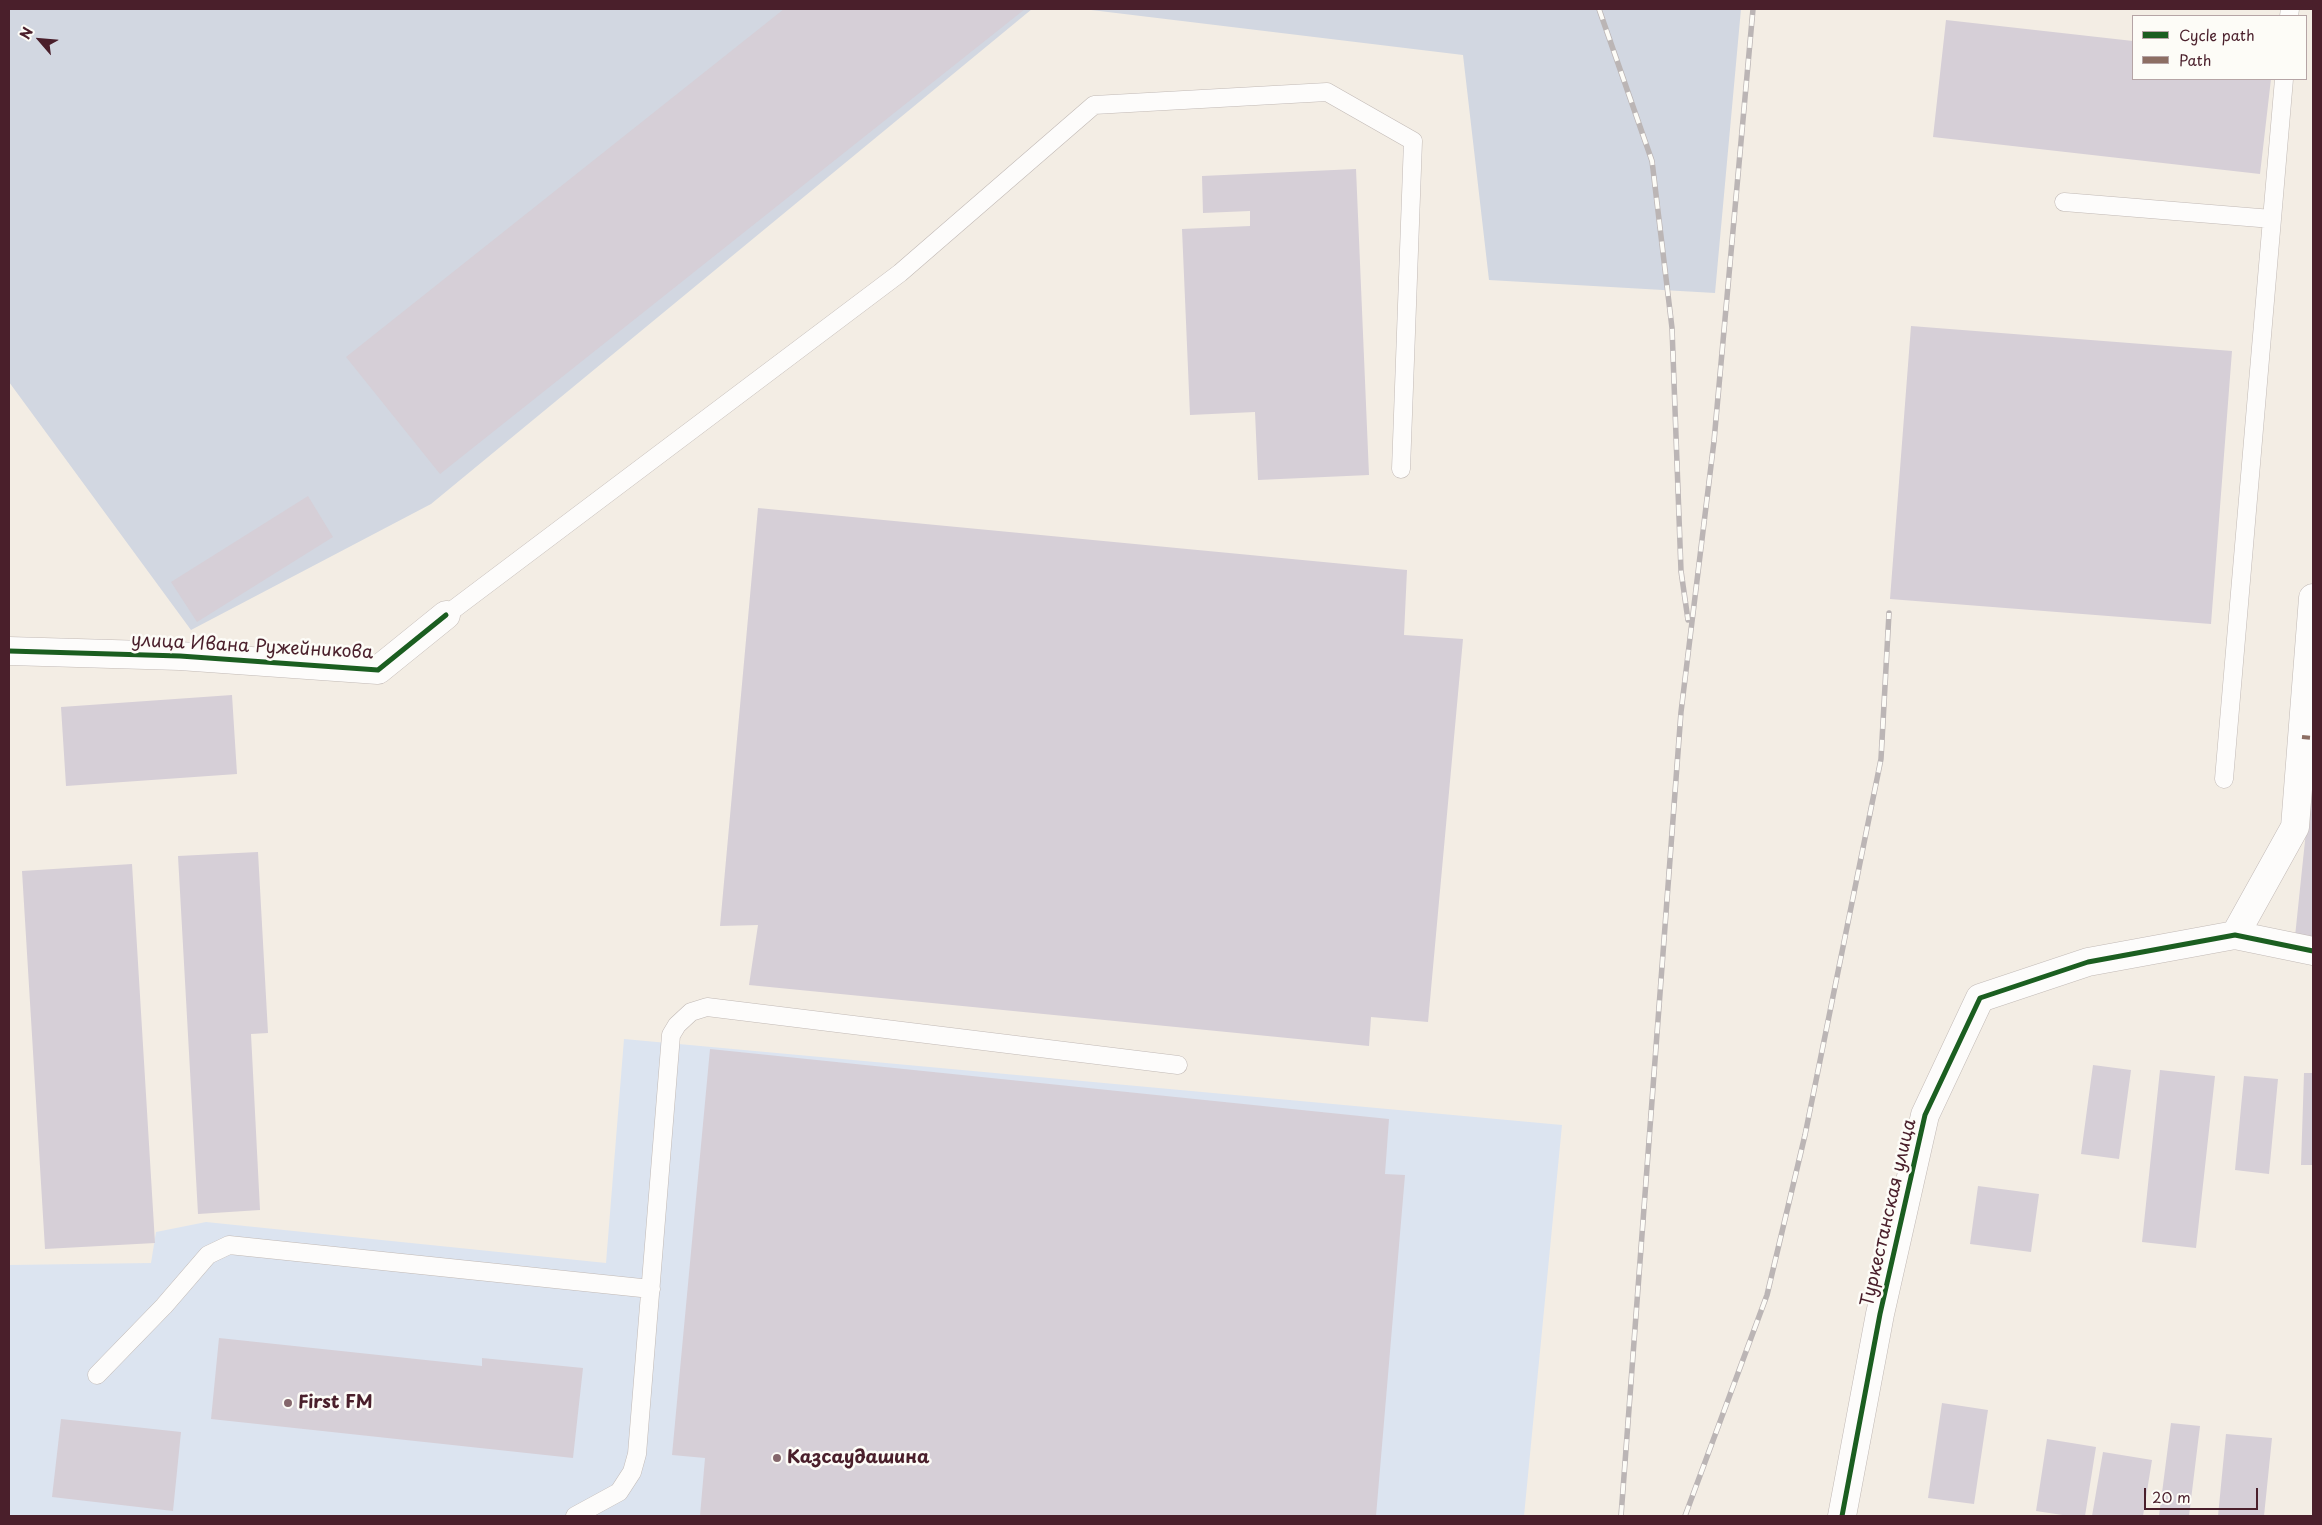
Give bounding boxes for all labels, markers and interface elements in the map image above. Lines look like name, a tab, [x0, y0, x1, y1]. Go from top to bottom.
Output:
north arrow	[15, 15, 65, 65]
legend	[2132, 15, 2307, 80]
text: N	[14, 23, 38, 43]
text: Cycle path	[2179, 23, 2255, 46]
text: Path	[2179, 48, 2211, 71]
street label: улица Ивана Ружейникова	[130, 630, 374, 664]
street label: Туркестанская улица	[1857, 1117, 1921, 1309]
place label: First FM	[298, 1392, 373, 1414]
marker: First FM	[282, 1397, 294, 1409]
place label: Казсаудашина	[787, 1447, 930, 1469]
marker: Казсаудашина	[771, 1452, 783, 1464]
scale bar	[2147, 1478, 2261, 1510]
text: 20 m	[2152, 1485, 2191, 1508]

